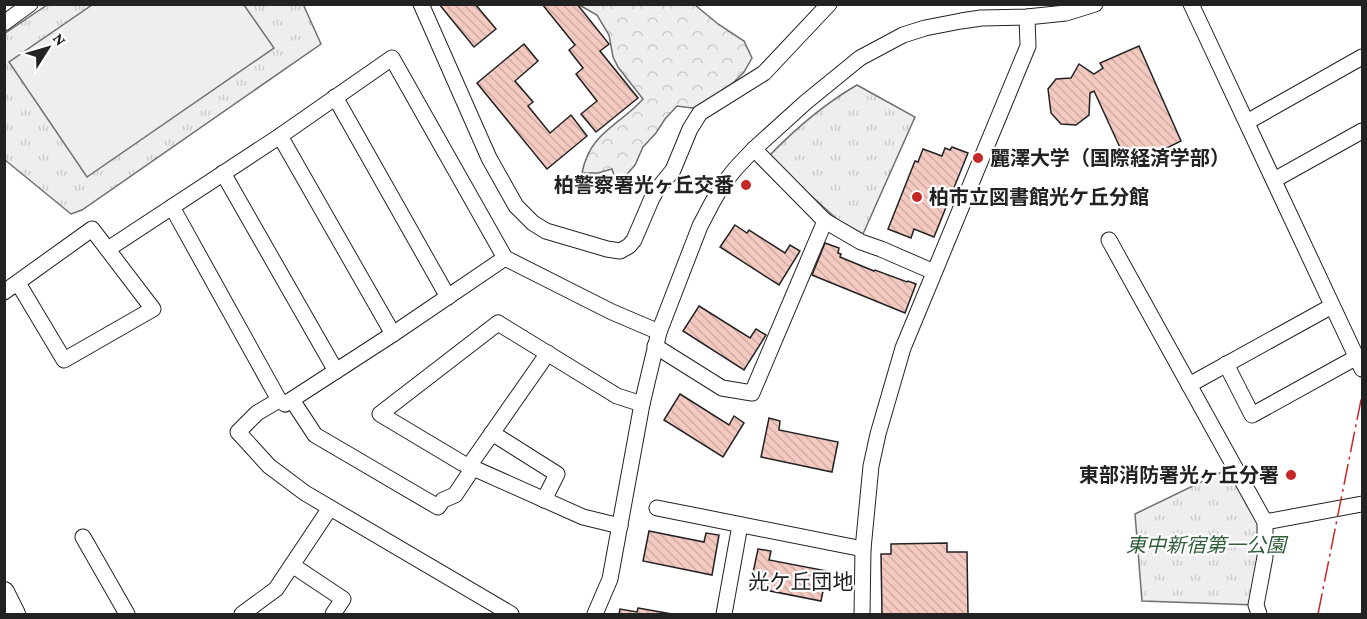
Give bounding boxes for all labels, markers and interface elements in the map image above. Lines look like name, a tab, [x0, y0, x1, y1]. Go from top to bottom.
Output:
north arrow	[18, 18, 78, 78]
text: N	[50, 30, 70, 49]
place label: 麗澤大学（国際経済学部）	[990, 147, 1230, 169]
marker: 麗澤大学（国際経済学部）	[971, 151, 985, 165]
place label: 柏警察署光ヶ丘交番	[554, 174, 734, 196]
marker: 柏警察署光ヶ丘交番	[739, 178, 753, 192]
place label: 柏市立図書館光ケ丘分館	[929, 186, 1149, 208]
marker: 柏市立図書館光ケ丘分館	[910, 190, 924, 204]
place label: 東部消防署光ヶ丘分署	[1079, 464, 1279, 486]
marker: 東部消防署光ヶ丘分署	[1284, 468, 1298, 482]
park label: 東中新宿第一公園	[1126, 534, 1289, 556]
district label: 光ケ丘団地	[749, 570, 854, 594]

